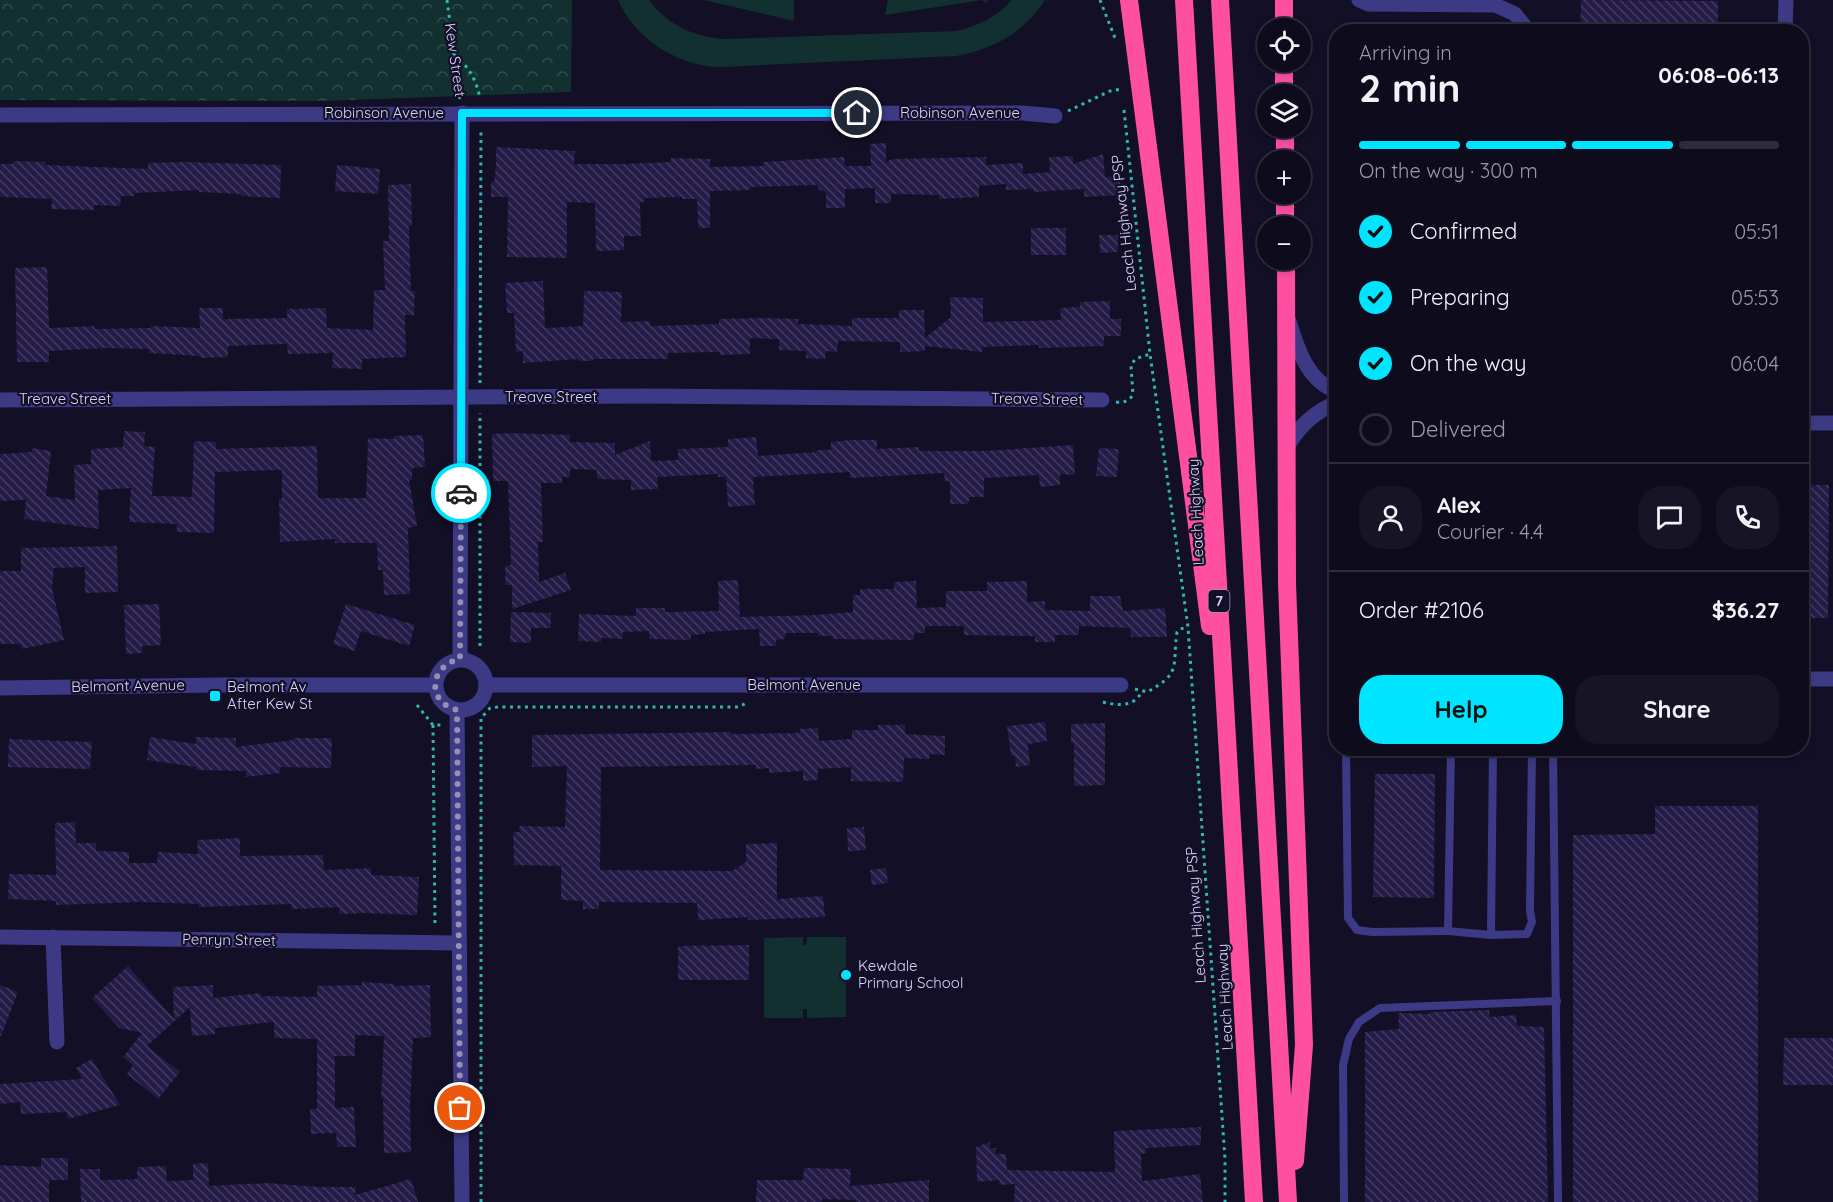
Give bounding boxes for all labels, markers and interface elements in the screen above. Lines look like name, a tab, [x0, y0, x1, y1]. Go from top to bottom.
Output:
map controls	[1257, 18, 1311, 270]
button: locate	[1257, 18, 1311, 72]
street label: Kew Street	[441, 22, 470, 98]
text: Arriving in	[1359, 40, 1452, 65]
text: 06:08–06:13	[1658, 61, 1779, 89]
text: 2 min	[1359, 63, 1461, 112]
button: layers	[1257, 84, 1311, 138]
pin	[831, 87, 882, 138]
icon: home	[840, 96, 873, 129]
street label: Robinson Avenue	[324, 103, 444, 122]
street label: Robinson Avenue	[900, 103, 1020, 122]
button: +	[1257, 150, 1311, 204]
street label: Leach Highway PSP	[1107, 154, 1140, 292]
text: On the way · 300 m	[1359, 158, 1538, 183]
icon: check	[1359, 215, 1392, 248]
button: −	[1257, 216, 1311, 270]
text: Confirmed	[1410, 217, 1517, 245]
text: 05:51	[1734, 219, 1779, 244]
icon: check	[1359, 281, 1392, 314]
text: Preparing	[1410, 283, 1510, 311]
text: 05:53	[1731, 285, 1779, 310]
icon: check	[1359, 347, 1392, 380]
text: On the way	[1410, 349, 1526, 377]
text: 06:04	[1730, 351, 1779, 376]
street label: Treave Street	[505, 387, 597, 406]
street label: Treave Street	[991, 388, 1083, 409]
street label: Treave Street	[19, 389, 111, 408]
text: Delivered	[1410, 415, 1506, 443]
street label: Leach Highway	[1183, 458, 1208, 566]
courier	[431, 463, 491, 523]
icon: car	[445, 477, 478, 510]
button: person	[1359, 486, 1422, 549]
button: chat	[1638, 486, 1701, 549]
button: phone	[1716, 486, 1779, 549]
text: Alex	[1437, 491, 1480, 519]
text: Courier · 4.4	[1437, 519, 1543, 544]
road number: 7	[1208, 590, 1230, 612]
text: Order #2106	[1359, 596, 1484, 624]
text: $36.27	[1712, 596, 1779, 624]
street label: Belmont Avenue	[71, 675, 185, 696]
street label: Belmont Avenue	[747, 675, 861, 694]
button: Help	[1359, 675, 1563, 744]
button: Share	[1575, 675, 1779, 744]
place label: Belmont Av After Kew St	[227, 677, 313, 713]
marker: Belmont Av After Kew St	[208, 689, 222, 703]
street label: Leach Highway PSP	[1181, 846, 1210, 984]
street label: Penryn Street	[182, 929, 276, 950]
street label: Leach Highway	[1212, 943, 1237, 1051]
place label: Kewdale Primary School	[858, 956, 963, 992]
marker: Kewdale Primary School	[839, 968, 853, 982]
pin	[434, 1082, 485, 1133]
icon: bag	[443, 1091, 476, 1124]

